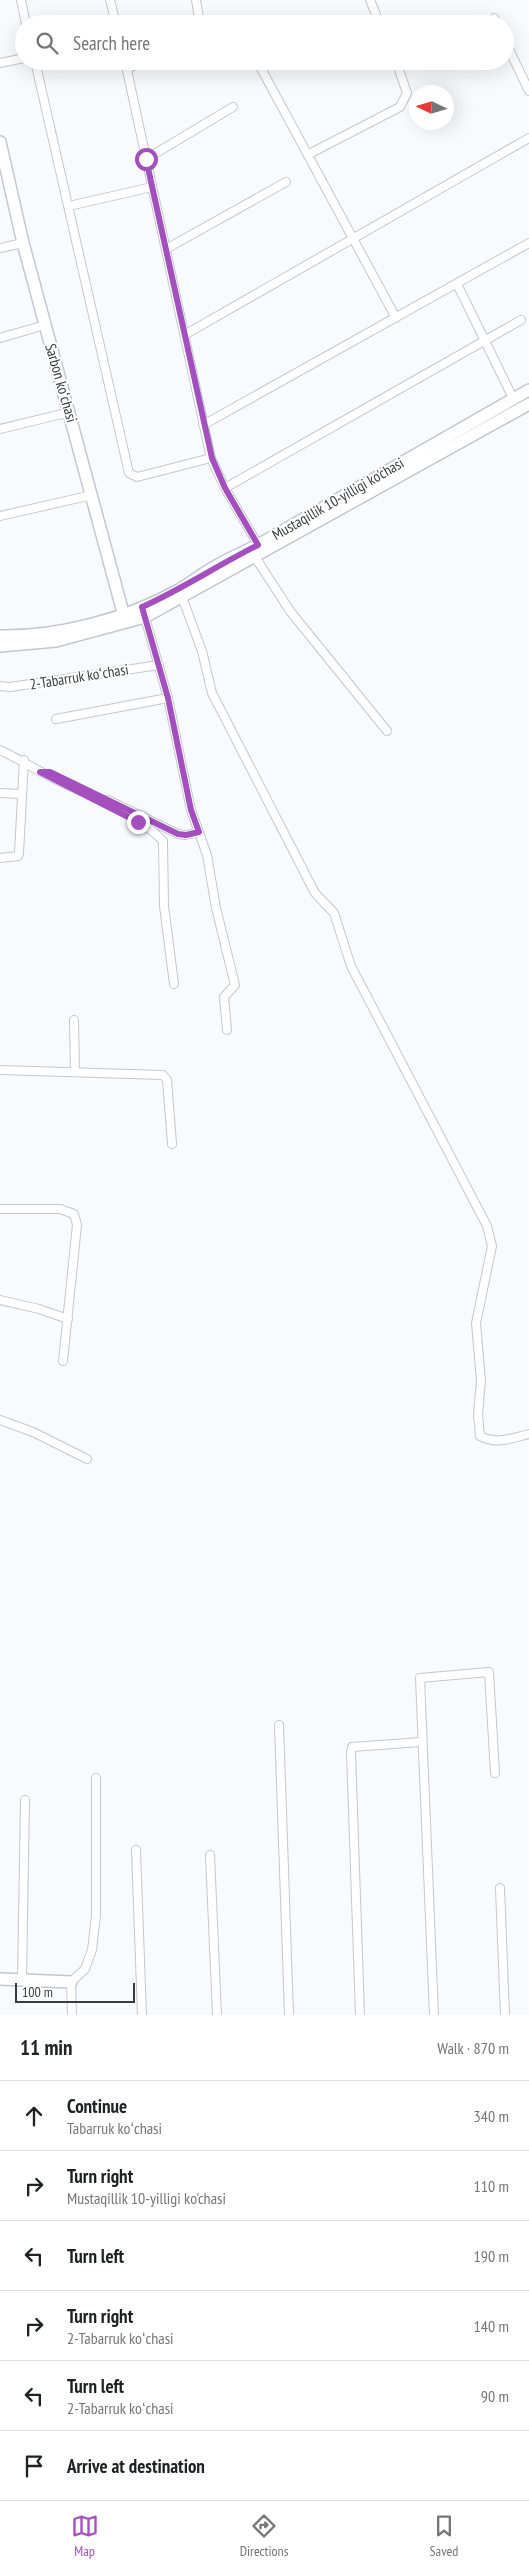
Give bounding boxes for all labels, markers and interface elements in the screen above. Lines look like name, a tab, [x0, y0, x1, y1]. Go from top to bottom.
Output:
search box	[15, 15, 514, 70]
icon: search	[33, 29, 61, 57]
text: Search here	[73, 31, 150, 55]
north arrow	[409, 85, 454, 130]
route start	[135, 148, 158, 171]
street label: Sarbon koʻchasi	[41, 341, 82, 424]
street label: Mustaqillik 10-yilligi ko'chasi	[268, 453, 407, 544]
street label: 2-Tabarruk koʻchasi	[28, 659, 130, 694]
route end	[127, 811, 150, 834]
scale bar	[15, 1980, 135, 2003]
text: 100 m	[22, 1983, 53, 2001]
text: 11 min	[20, 2034, 72, 2061]
text: Walk · 870 m	[437, 2038, 509, 2058]
text: Continue	[67, 2094, 127, 2118]
icon: ahead	[20, 2102, 48, 2130]
text: 340 m	[474, 2106, 509, 2126]
text: Tabarruk koʻchasi	[67, 2118, 162, 2138]
text: Turn right	[67, 2164, 133, 2188]
icon: right	[20, 2172, 48, 2200]
text: 110 m	[474, 2176, 509, 2196]
text: Mustaqillik 10-yilligi ko'chasi	[67, 2188, 226, 2208]
icon: left	[20, 2242, 48, 2270]
text: Turn left	[67, 2244, 124, 2268]
text: 190 m	[474, 2246, 509, 2266]
text: Turn right	[67, 2304, 133, 2328]
icon: right	[20, 2312, 48, 2340]
text: 140 m	[474, 2316, 509, 2336]
text: 2-Tabarruk koʻchasi	[67, 2328, 174, 2348]
text: Turn left	[67, 2374, 124, 2398]
icon: left	[20, 2382, 48, 2410]
text: 90 m	[481, 2386, 509, 2406]
text: 2-Tabarruk koʻchasi	[67, 2398, 174, 2418]
icon: arrive	[20, 2452, 48, 2480]
text: Arrive at destination	[67, 2454, 205, 2478]
tab: Map	[71, 2512, 99, 2560]
tab: Directions	[240, 2512, 288, 2560]
tab: Saved	[430, 2512, 458, 2560]

